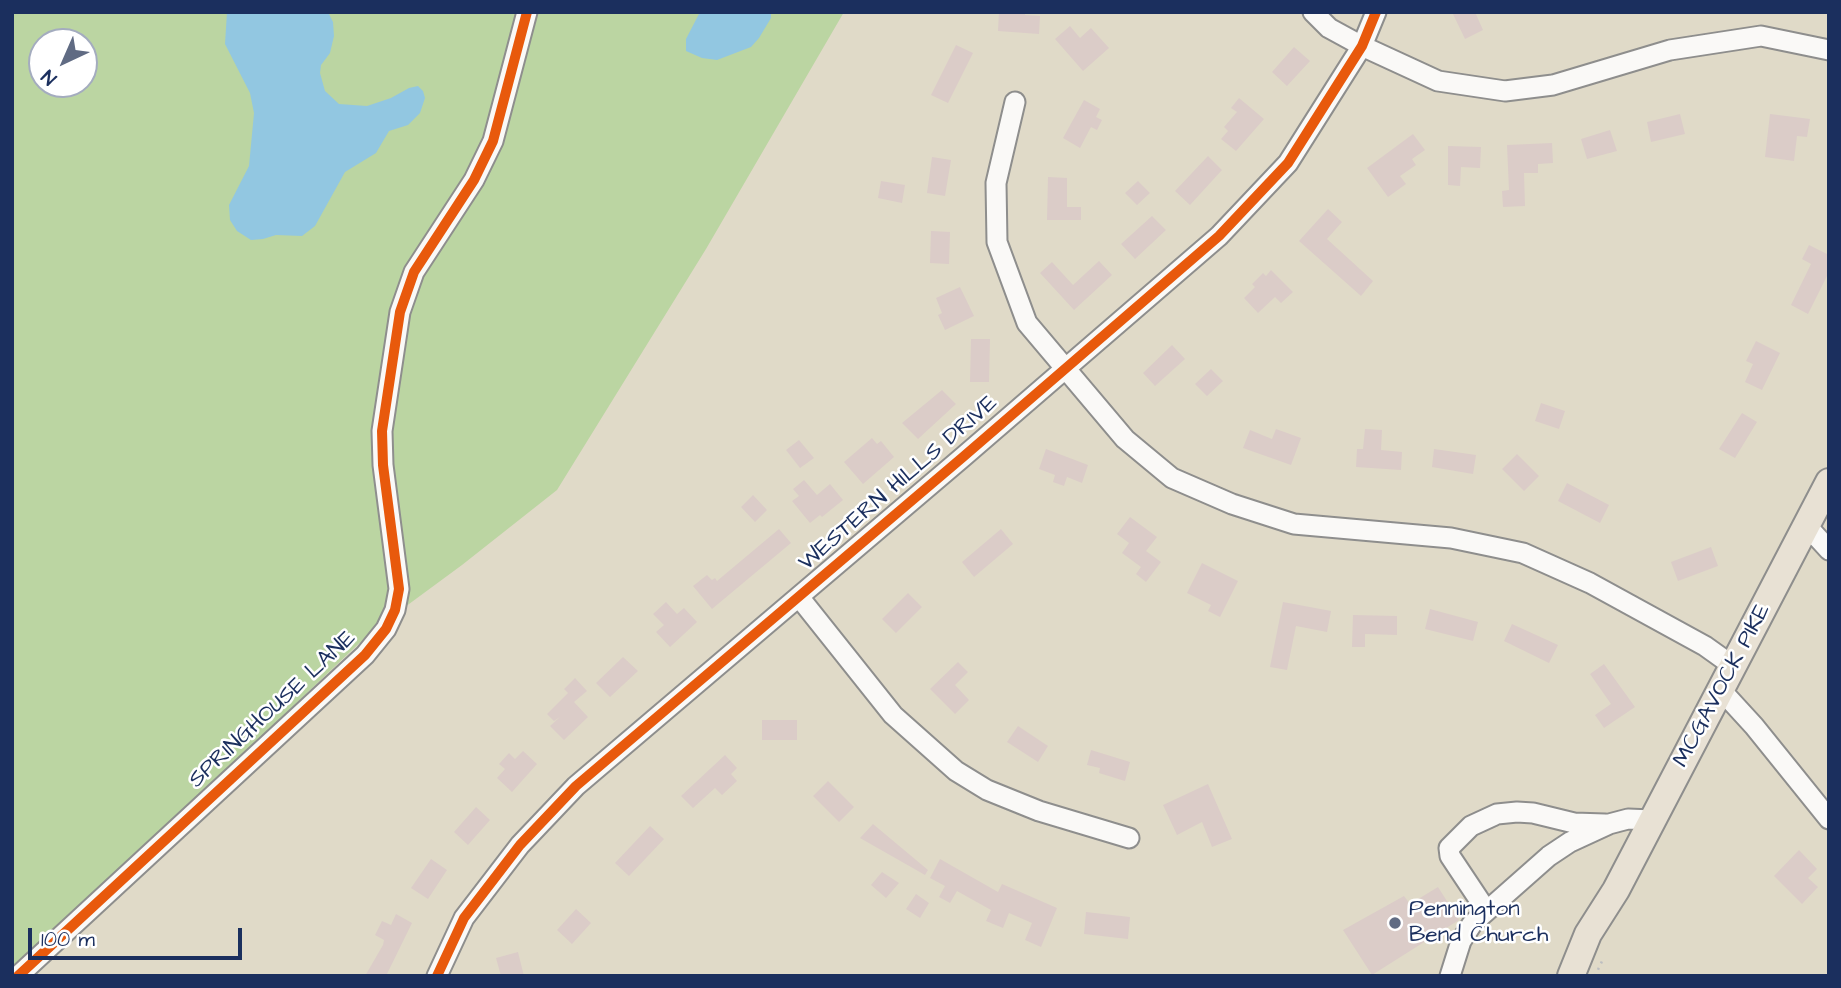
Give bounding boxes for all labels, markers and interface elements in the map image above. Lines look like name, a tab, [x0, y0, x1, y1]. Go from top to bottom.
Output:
north arrow	[28, 28, 98, 98]
text: N	[36, 63, 63, 91]
street label: WESTERN HILLS DRIVE	[794, 390, 1004, 578]
street label: MCGAVOCK PIKE	[1668, 600, 1778, 772]
street label: SPRINGHOUSE LANE	[184, 625, 362, 795]
place label: Pennington Bend Church	[1409, 896, 1548, 950]
scale bar	[32, 914, 245, 958]
marker: Pennington Bend Church	[1387, 915, 1403, 931]
text: 100 m	[41, 925, 95, 954]

